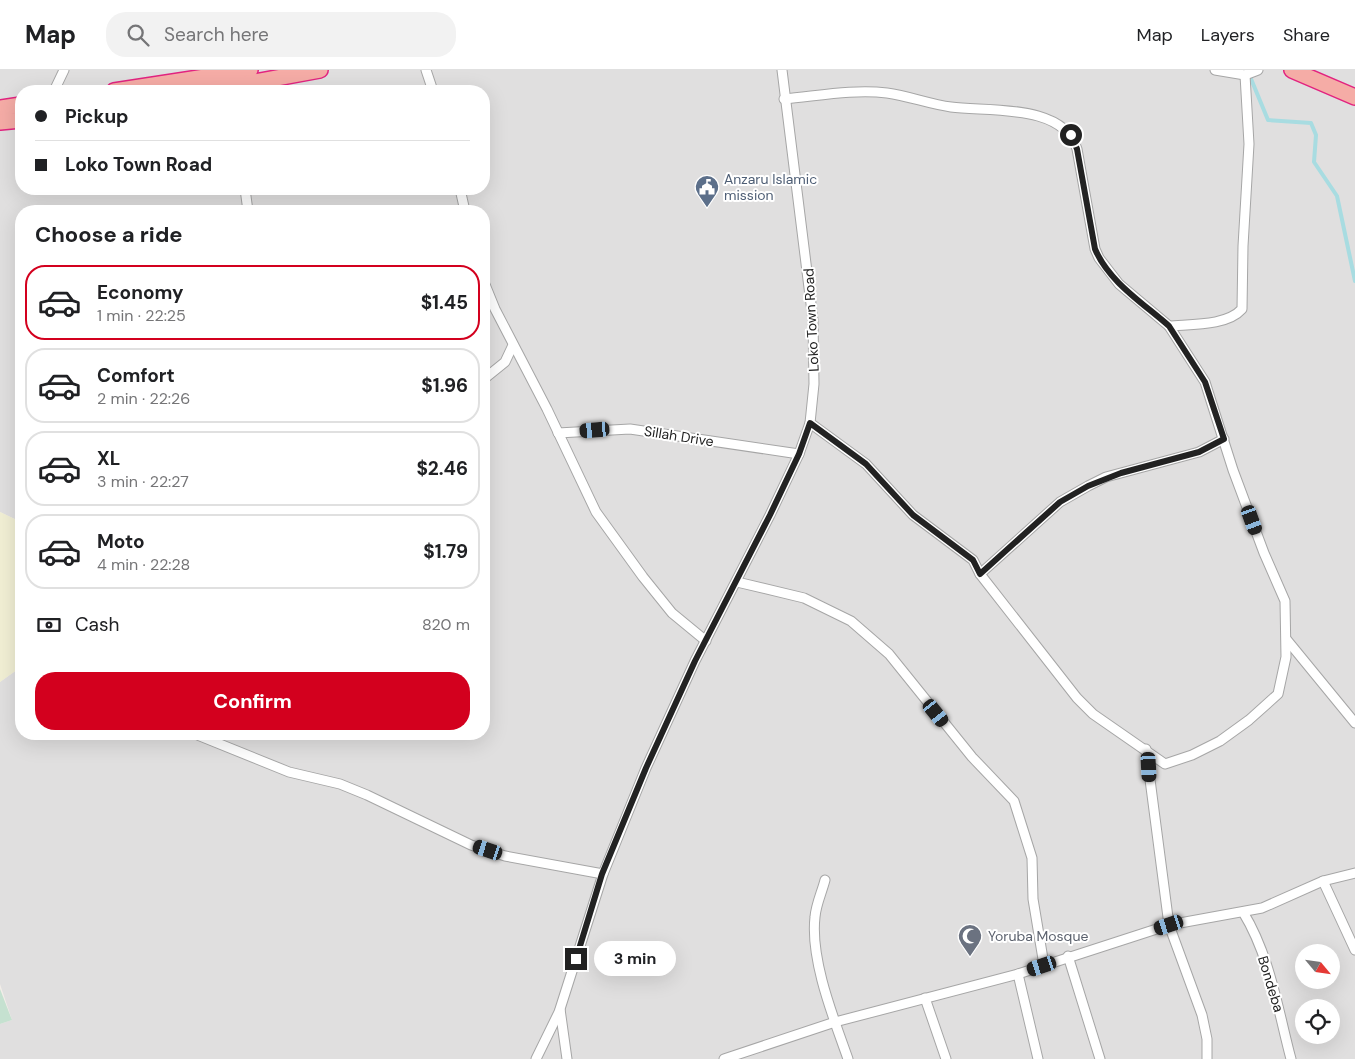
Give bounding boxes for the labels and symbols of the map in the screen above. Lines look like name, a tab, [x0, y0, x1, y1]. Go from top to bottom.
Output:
route start	[1060, 124, 1082, 146]
place label: Anzaru Islamic mission	[724, 170, 817, 204]
public building icon: Anzaru Islamic mission	[694, 174, 720, 208]
street label: Loko Town Road	[799, 268, 823, 372]
car	[579, 421, 610, 439]
street label: Sillah Drive	[643, 422, 715, 450]
car	[1239, 503, 1264, 537]
car	[920, 697, 951, 729]
car	[1140, 752, 1157, 782]
car	[471, 838, 504, 862]
car	[1152, 913, 1185, 937]
mosque icon: Yoruba Mosque	[957, 923, 983, 957]
place label: Yoruba Mosque	[988, 927, 1088, 945]
callout: 3 min	[594, 942, 676, 976]
north arrow	[1295, 944, 1340, 989]
route end	[565, 948, 587, 970]
car	[1025, 954, 1058, 978]
street label: Bondeba	[1254, 954, 1288, 1014]

